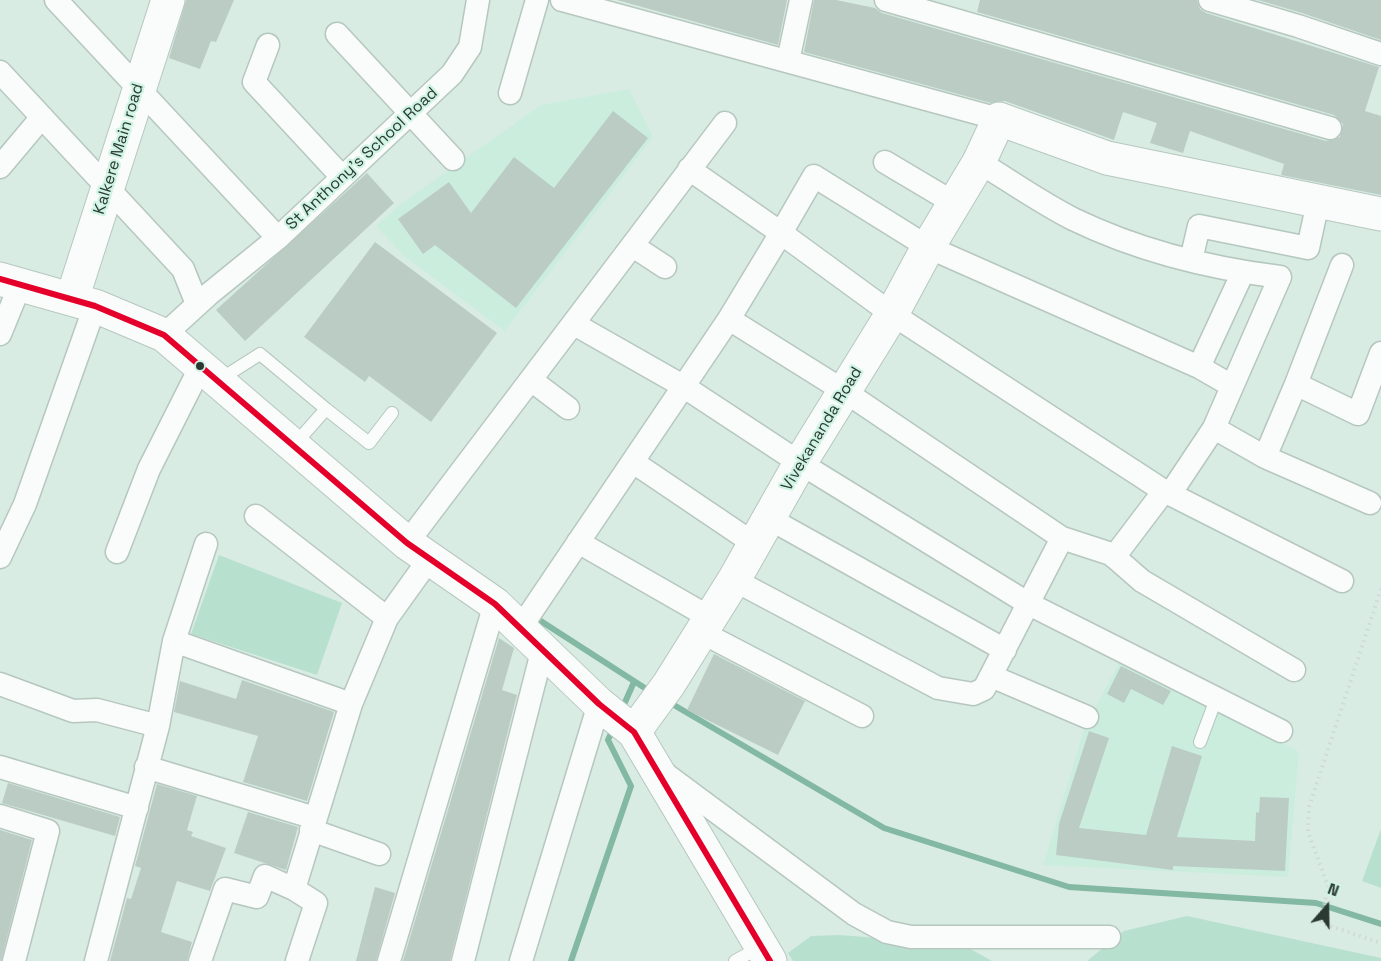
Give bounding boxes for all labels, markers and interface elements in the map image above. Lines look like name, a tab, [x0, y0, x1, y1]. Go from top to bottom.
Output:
street label: Kalkere Main road	[90, 81, 148, 217]
street label: St Anthony's School Road	[282, 84, 442, 234]
unlabelled marker	[194, 360, 206, 372]
street label: Vivekananda Road	[777, 364, 867, 494]
north arrow	[1297, 877, 1357, 937]
text: N	[1325, 878, 1342, 901]

